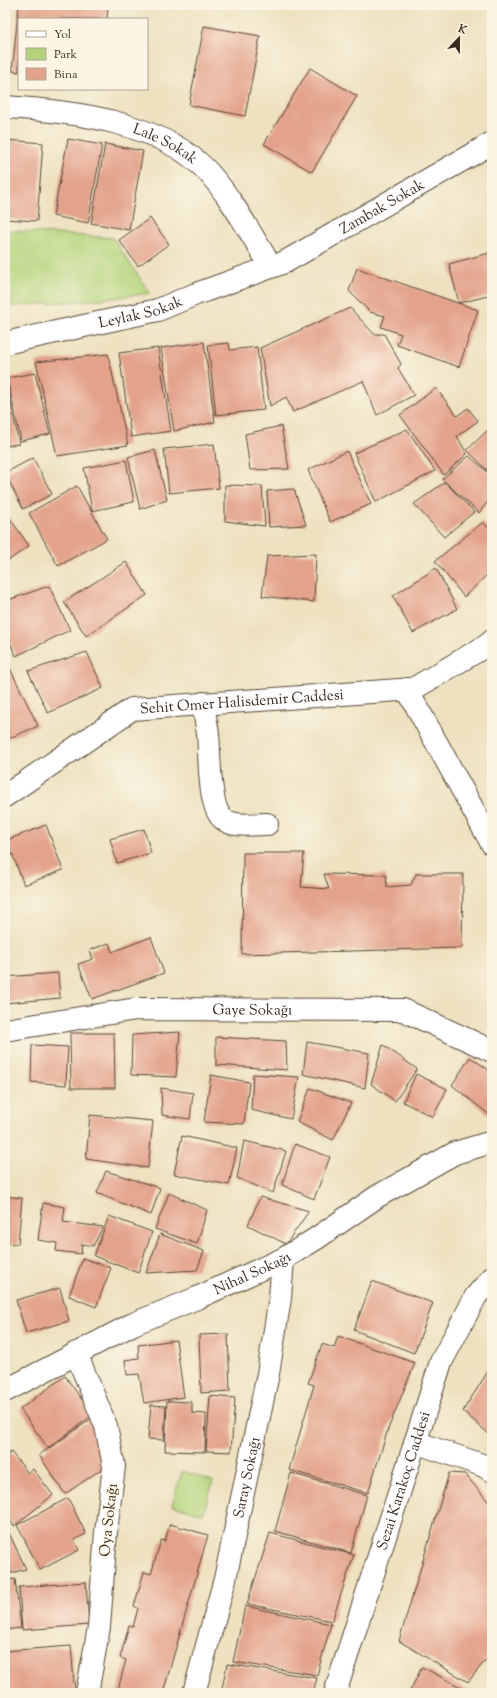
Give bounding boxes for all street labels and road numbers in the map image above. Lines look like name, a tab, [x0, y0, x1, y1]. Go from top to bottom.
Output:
street label: Lale Sokak	[130, 119, 201, 170]
street label: Zambak Sokak	[336, 175, 429, 240]
street label: Leylak Sokak	[97, 292, 186, 335]
street label: Sehit Omer Halisdemir Caddesi	[139, 685, 345, 720]
street label: Gaye Sokağı	[212, 1000, 292, 1022]
street label: Nihal Sokağı	[211, 1247, 296, 1301]
street label: Sezai Karakoç Caddesi	[372, 1409, 437, 1553]
street label: Saray Sokağı	[229, 1435, 267, 1520]
street label: Oya Sokağı	[95, 1482, 124, 1558]

